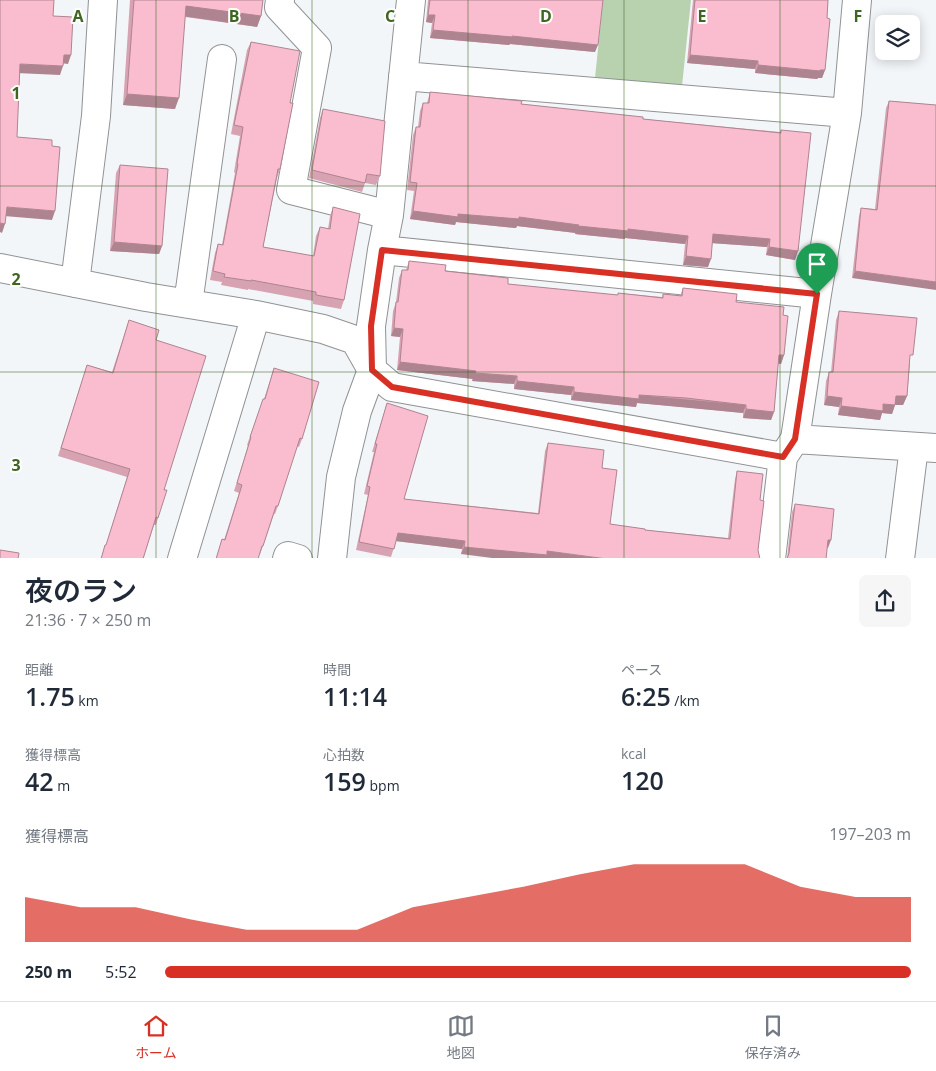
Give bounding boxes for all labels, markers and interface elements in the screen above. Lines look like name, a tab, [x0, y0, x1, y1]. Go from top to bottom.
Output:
text: A	[72, 5, 84, 27]
text: B	[229, 5, 239, 27]
text: C	[385, 5, 395, 27]
text: D	[540, 5, 552, 27]
text: E	[698, 5, 707, 27]
text: F	[854, 5, 862, 27]
map controls	[875, 15, 920, 60]
button: layers	[875, 15, 920, 60]
text: 1	[11, 82, 21, 104]
pin	[796, 243, 838, 294]
icon: arrive	[803, 250, 831, 278]
text: 2	[11, 268, 21, 290]
text: 3	[11, 454, 21, 476]
text: 夜のラン	[25, 571, 137, 609]
button: share	[859, 575, 911, 627]
text: 21:36 · 7 × 250 m	[25, 609, 151, 631]
text: 距離	[25, 660, 53, 679]
text: 時間	[323, 660, 351, 679]
text: ペース	[621, 660, 662, 679]
text: 1.75	[25, 679, 75, 713]
text: 11:14	[323, 679, 387, 713]
text: 6:25	[621, 679, 671, 713]
text: km	[75, 691, 99, 710]
text: /km	[671, 691, 700, 710]
text: kcal	[621, 744, 646, 763]
text: 獲得標高	[25, 745, 81, 764]
text: 心拍数	[323, 745, 365, 764]
text: 120	[621, 763, 664, 797]
text: 42	[25, 764, 54, 798]
text: 159	[323, 764, 366, 798]
text: m	[54, 776, 70, 795]
text: bpm	[366, 776, 400, 795]
text: 197–203 m	[829, 823, 911, 845]
text: 獲得標高	[25, 825, 89, 847]
text: 250 m	[25, 961, 72, 983]
text: 5:52	[105, 961, 137, 983]
tab: ホーム	[135, 1012, 177, 1062]
tab: 地図	[447, 1012, 475, 1062]
tab: 保存済み	[745, 1012, 801, 1062]

